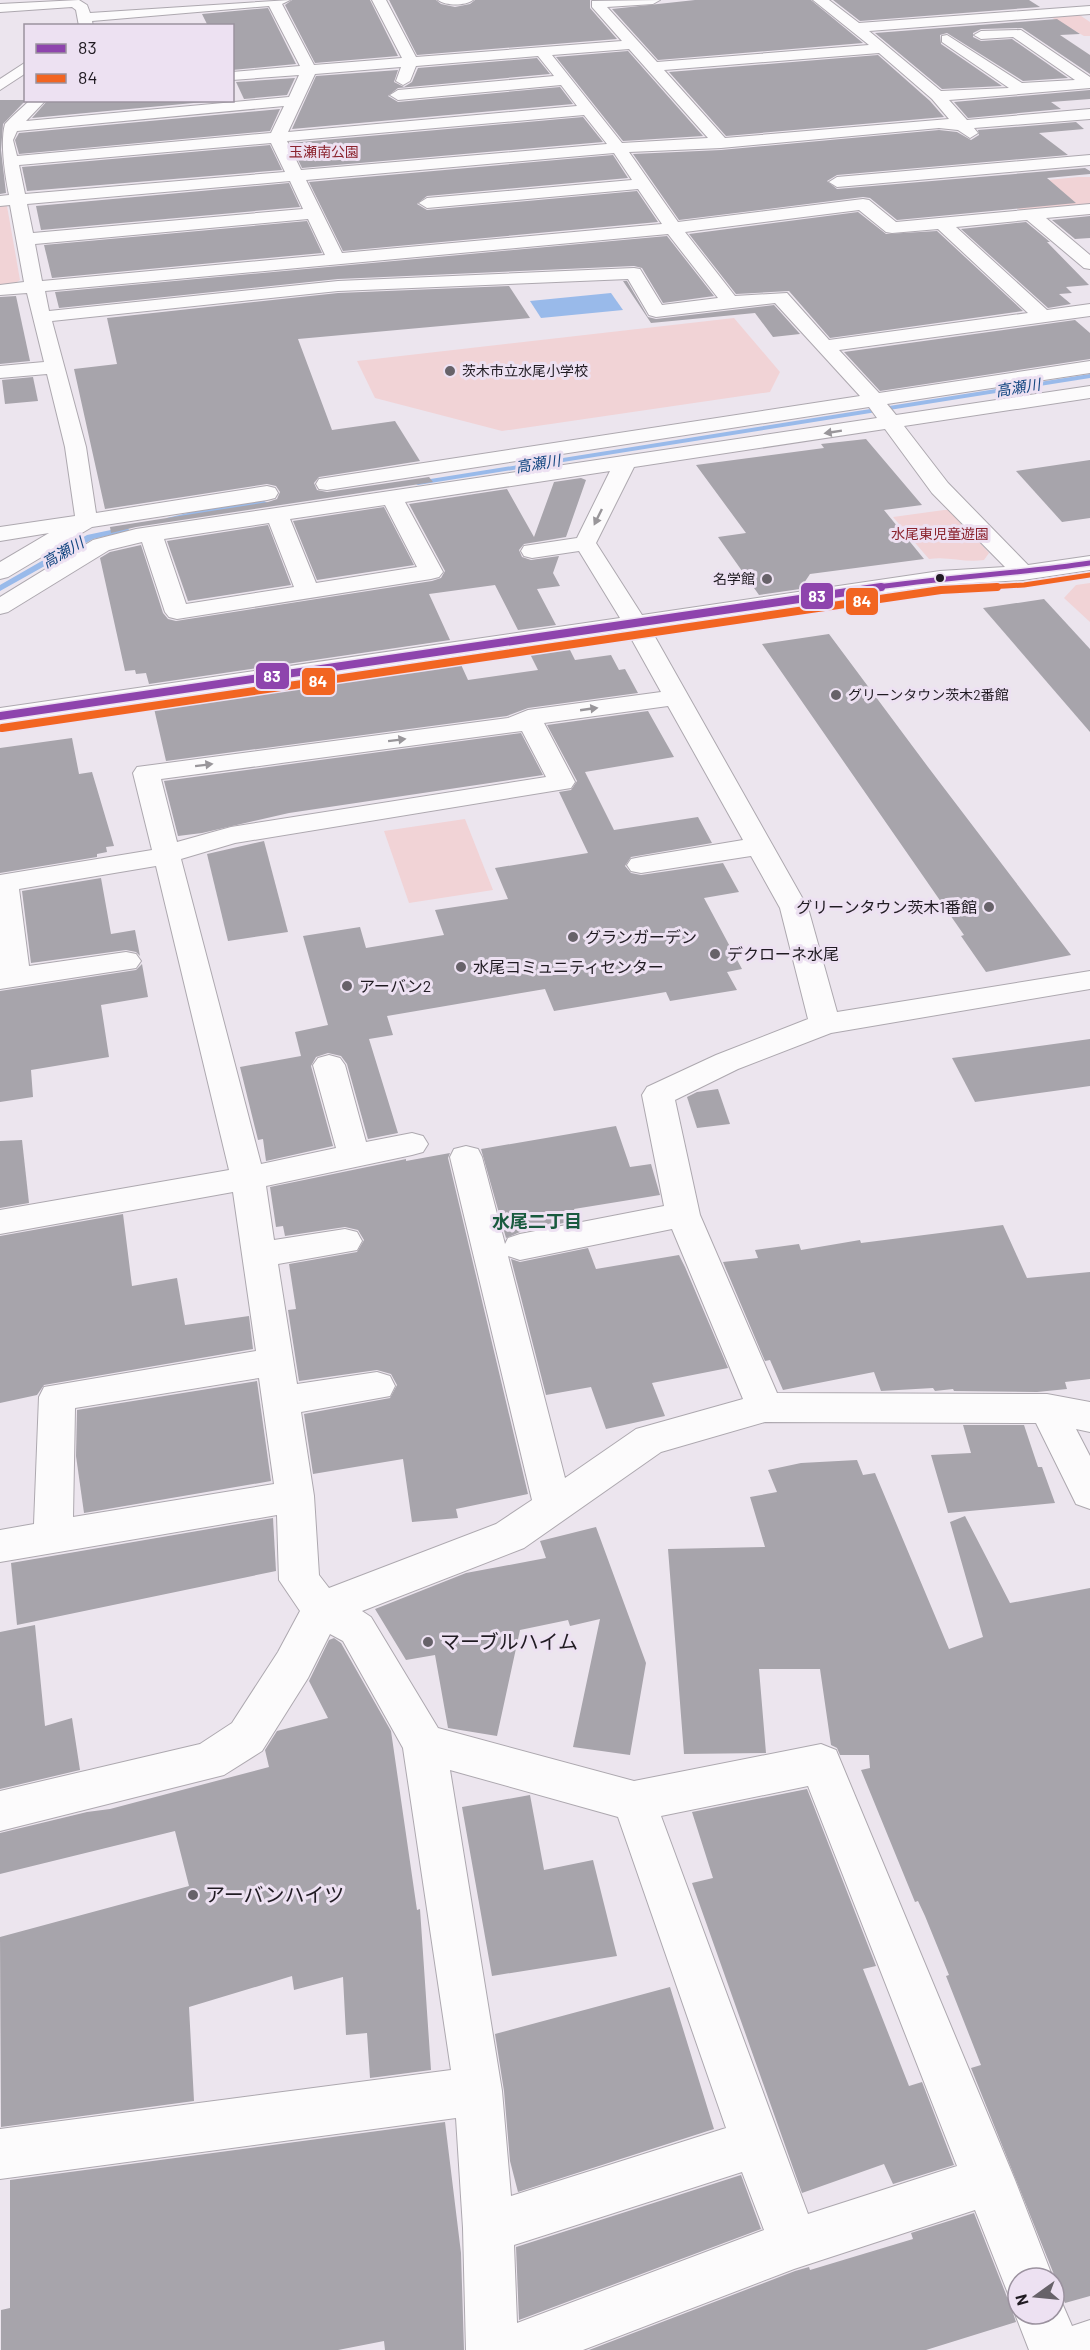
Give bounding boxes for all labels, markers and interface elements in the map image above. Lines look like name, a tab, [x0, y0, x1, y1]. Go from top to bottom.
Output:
legend	[24, 24, 234, 102]
text: 83	[78, 36, 97, 58]
text: 84	[78, 66, 97, 88]
park label: 玉瀬南公園	[289, 143, 359, 160]
place label: 茨木市立水尾小学校	[462, 362, 588, 379]
marker: 茨木市立水尾小学校	[443, 364, 457, 378]
water label: 高瀬川	[994, 374, 1043, 399]
one-way arrow	[824, 427, 843, 436]
water label: 高瀬川	[514, 450, 563, 475]
one-way arrow	[593, 508, 603, 526]
park label: 水尾東児童遊園	[891, 525, 989, 542]
water label: 高瀬川	[39, 532, 88, 571]
place label: 名学館	[713, 570, 755, 587]
marker: 名学館	[760, 572, 774, 586]
unlabelled marker	[934, 572, 946, 584]
line badge: 83	[800, 582, 834, 610]
text: 83	[808, 586, 826, 605]
line badge: 84	[845, 587, 879, 616]
text: 84	[853, 591, 871, 610]
line badge: 83	[255, 662, 290, 690]
text: 83	[263, 666, 281, 685]
line badge: 84	[301, 667, 336, 696]
text: 84	[309, 671, 327, 690]
place label: グリーンタウン茨木2番館	[848, 686, 1009, 703]
marker: グリーンタウン茨木2番館	[829, 688, 843, 702]
one-way arrow	[579, 705, 598, 714]
one-way arrow	[388, 735, 407, 745]
one-way arrow	[194, 761, 213, 770]
place label: グリーンタウン茨木1番館	[796, 897, 977, 916]
marker: グリーンタウン茨木1番館	[982, 900, 996, 914]
place label: グランガーデン	[585, 927, 697, 946]
marker: グランガーデン	[566, 930, 580, 944]
place label: デクローネ水尾	[727, 944, 839, 963]
marker: デクローネ水尾	[708, 947, 722, 961]
place label: 水尾コミュニティセンター	[473, 957, 664, 976]
marker: 水尾コミュニティセンター	[454, 960, 468, 974]
place label: アーバン2	[359, 976, 431, 995]
marker: アーバン2	[340, 979, 354, 993]
district label: 水尾二丁目	[492, 1210, 582, 1232]
place label: マーブルハイム	[440, 1629, 578, 1653]
marker: マーブルハイム	[421, 1635, 435, 1649]
place label: アーバンハイツ	[205, 1882, 344, 1906]
marker: アーバンハイツ	[186, 1888, 200, 1902]
north arrow	[1006, 2266, 1066, 2326]
text: N	[1010, 2292, 1032, 2308]

